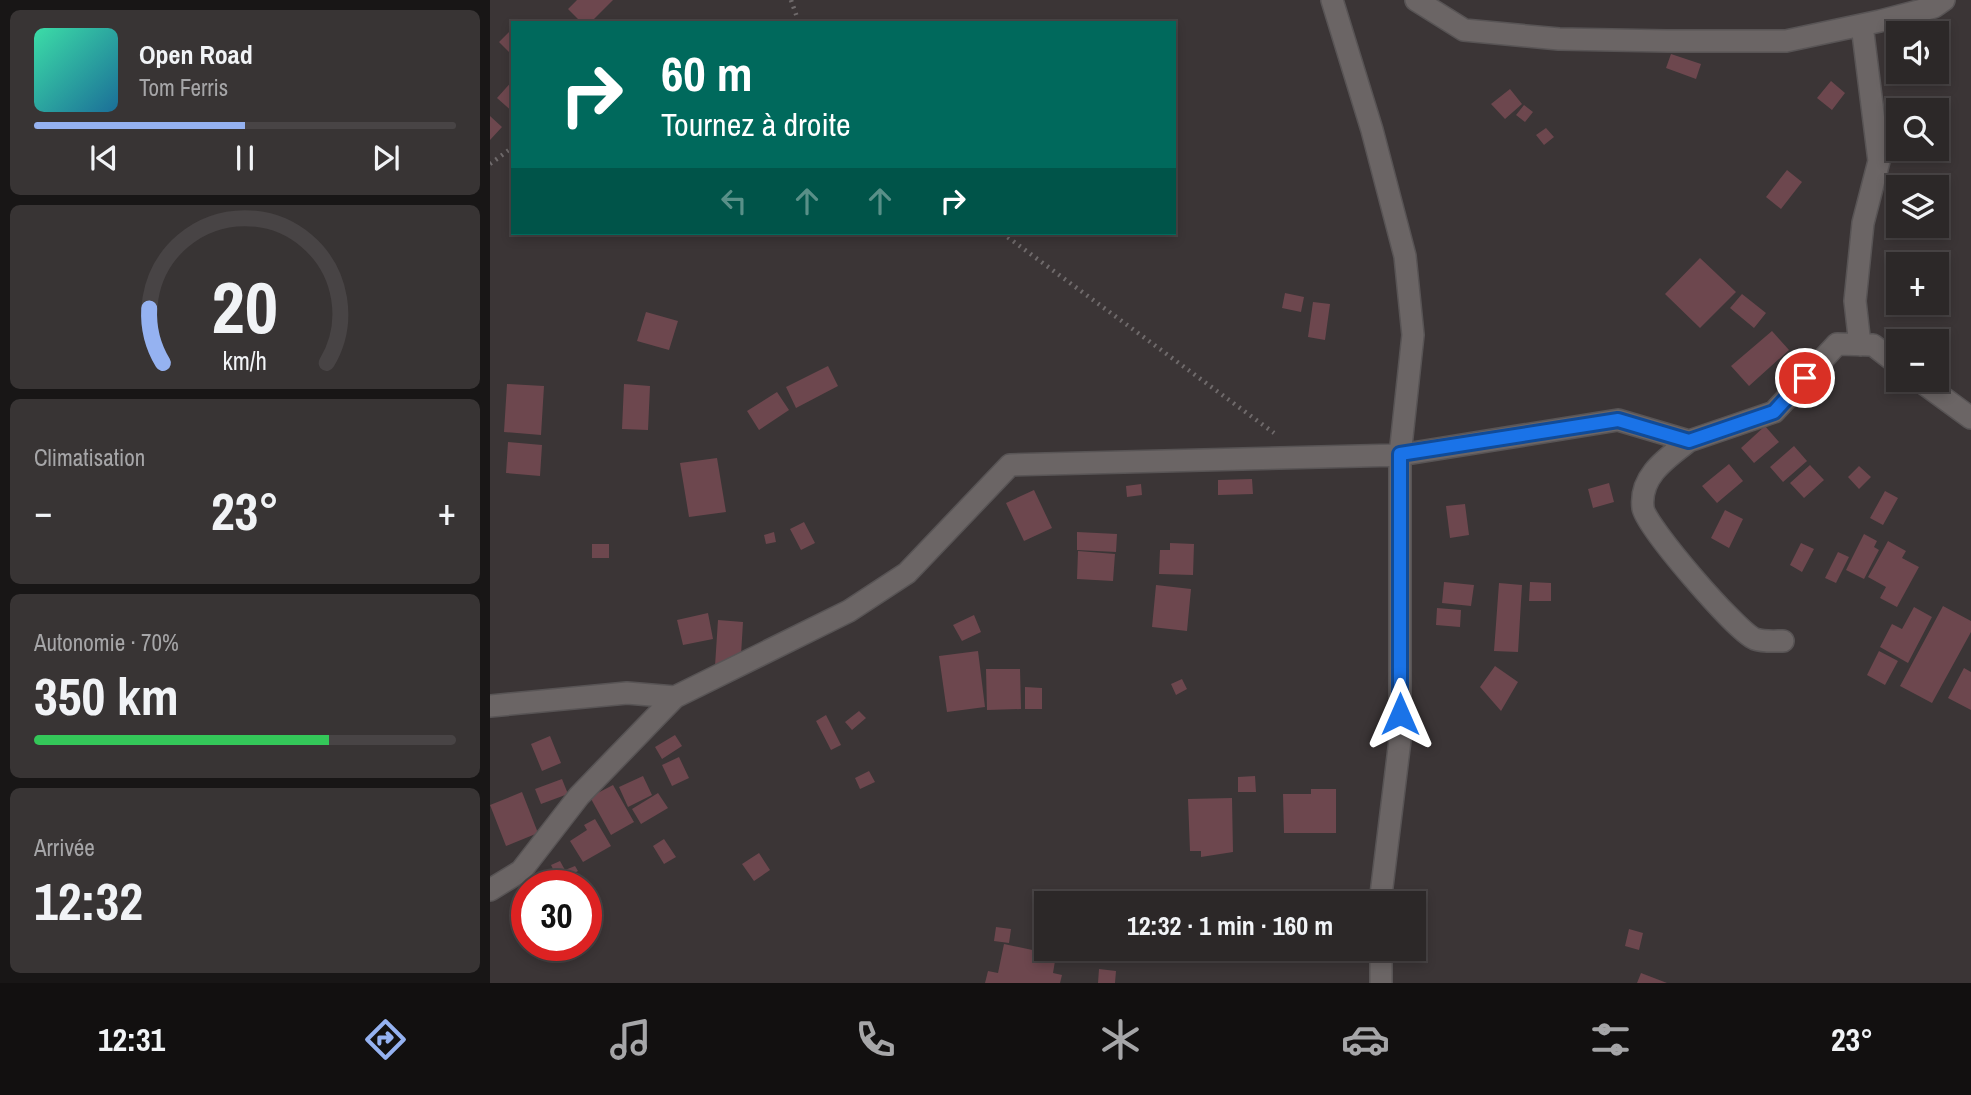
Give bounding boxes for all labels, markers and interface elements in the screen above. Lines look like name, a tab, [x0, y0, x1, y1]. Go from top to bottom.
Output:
map controls	[1886, 21, 1949, 392]
button: sound	[1886, 21, 1949, 84]
text: Open Road	[139, 37, 253, 72]
text: 60 m	[661, 40, 753, 106]
icon: right	[546, 49, 637, 140]
text: Tom Ferris	[139, 72, 228, 103]
button: search	[1886, 98, 1949, 161]
text: Tournez à droite	[661, 103, 851, 146]
icon: previous	[85, 139, 123, 177]
icon: pause	[226, 139, 264, 177]
icon: next	[367, 139, 405, 177]
button: layers	[1886, 175, 1949, 238]
icon: left	[715, 182, 753, 220]
icon: ahead	[788, 182, 826, 220]
icon: ahead	[861, 182, 899, 220]
icon: right	[934, 182, 972, 220]
button: +	[1886, 252, 1949, 315]
text: 20	[212, 258, 278, 356]
button: −	[1886, 329, 1949, 392]
text: km/h	[223, 344, 267, 378]
pin	[1775, 348, 1835, 408]
icon: arrive	[1786, 359, 1824, 397]
text: Climatisation	[34, 442, 145, 473]
text: 23°	[211, 476, 279, 546]
text: −	[34, 486, 52, 537]
text: +	[438, 486, 456, 537]
text: Autonomie · 70%	[34, 627, 179, 658]
text: 350 km	[34, 661, 179, 731]
position arrow	[1363, 677, 1437, 751]
text: Arrivée	[34, 832, 95, 863]
text: 12:32	[34, 866, 143, 936]
speed limit sign: 30	[511, 870, 602, 961]
text: 12:32 · 1 min · 160 m	[1127, 908, 1333, 943]
icon: directions	[361, 1015, 410, 1064]
icon: music	[606, 1015, 655, 1064]
icon: phone	[851, 1015, 900, 1064]
icon: climate	[1096, 1015, 1145, 1064]
icon: car	[1341, 1015, 1390, 1064]
icon: filters	[1586, 1015, 1635, 1064]
text: 12:31	[98, 1018, 165, 1061]
text: 23°	[1831, 1018, 1873, 1061]

